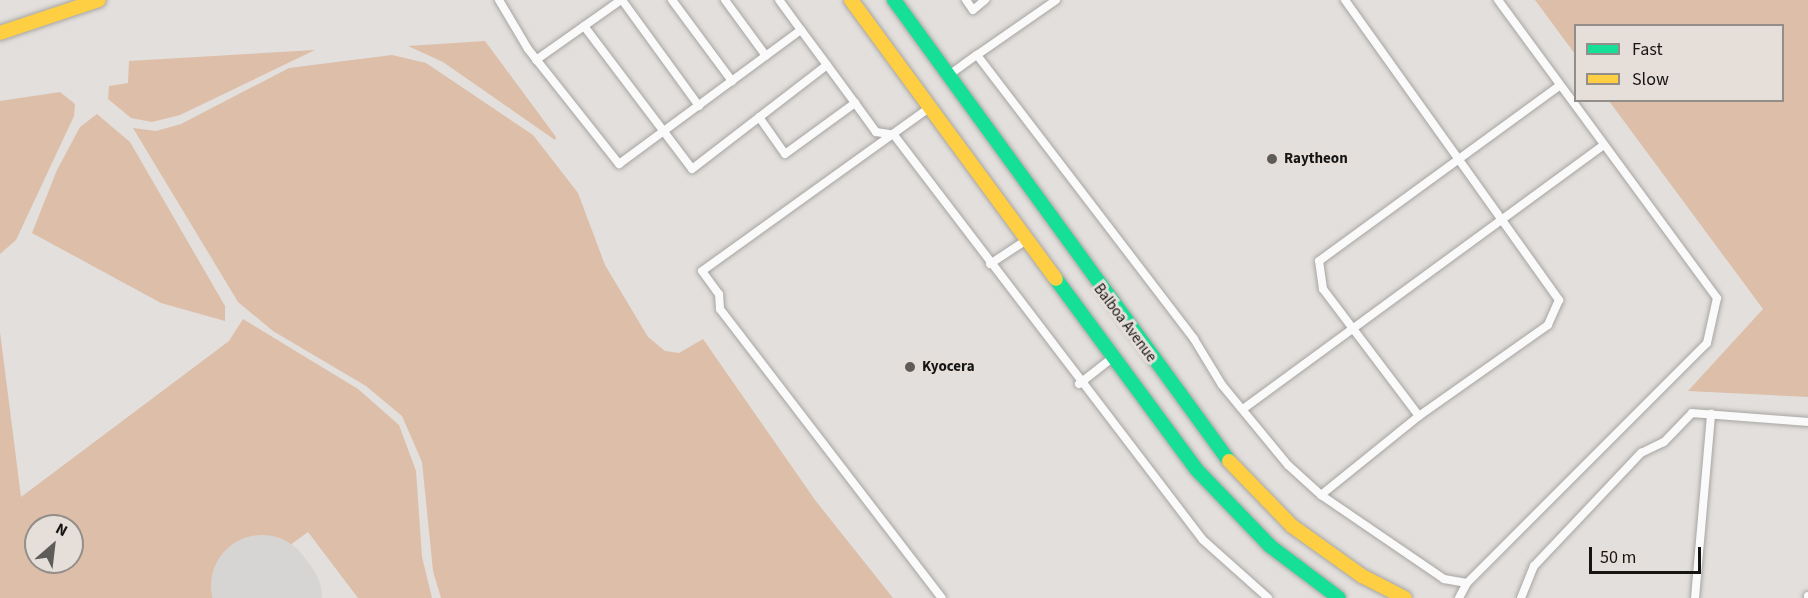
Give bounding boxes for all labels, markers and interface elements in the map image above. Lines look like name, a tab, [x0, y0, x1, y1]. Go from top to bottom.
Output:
legend	[1574, 24, 1784, 102]
text: Fast	[1632, 37, 1663, 62]
text: Slow	[1632, 67, 1669, 92]
place label: Raytheon	[1284, 150, 1348, 168]
marker: Raytheon	[1265, 152, 1279, 166]
street label: Balboa Avenue	[1090, 280, 1160, 366]
place label: Kyocera	[922, 358, 975, 376]
marker: Kyocera	[903, 360, 917, 374]
north arrow	[24, 514, 84, 574]
text: N	[52, 518, 71, 542]
scale bar	[1592, 535, 1704, 573]
text: 50 m	[1600, 545, 1636, 570]

